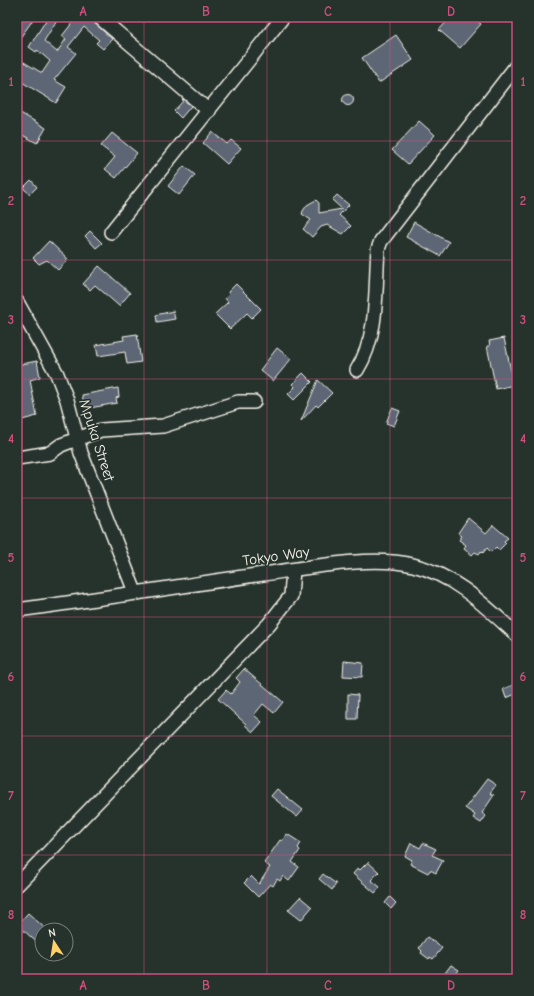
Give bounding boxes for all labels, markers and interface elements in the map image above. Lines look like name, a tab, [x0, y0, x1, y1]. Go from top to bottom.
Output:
text: A	[79, 4, 87, 19]
text: B	[202, 4, 210, 19]
text: C	[324, 4, 332, 19]
text: D	[447, 4, 455, 19]
text: 1	[8, 74, 14, 89]
text: 1	[520, 74, 526, 89]
text: 2	[8, 193, 14, 208]
text: 2	[520, 193, 526, 208]
text: 3	[8, 312, 14, 327]
text: 3	[520, 312, 526, 327]
street label: Mpuka Street	[75, 397, 119, 484]
text: 4	[8, 431, 14, 446]
text: 4	[520, 431, 526, 446]
street label: Tokyo Way	[241, 542, 311, 570]
text: 5	[8, 550, 15, 565]
text: 5	[520, 550, 527, 565]
text: 6	[8, 669, 15, 684]
text: 6	[520, 669, 527, 684]
text: 7	[8, 788, 14, 803]
text: 7	[520, 788, 526, 803]
text: 8	[8, 907, 14, 922]
text: 8	[520, 907, 526, 922]
north arrow	[34, 922, 74, 962]
text: N	[47, 926, 57, 940]
text: A	[79, 978, 87, 993]
text: B	[202, 978, 210, 993]
text: C	[324, 978, 332, 993]
text: D	[447, 978, 455, 993]

